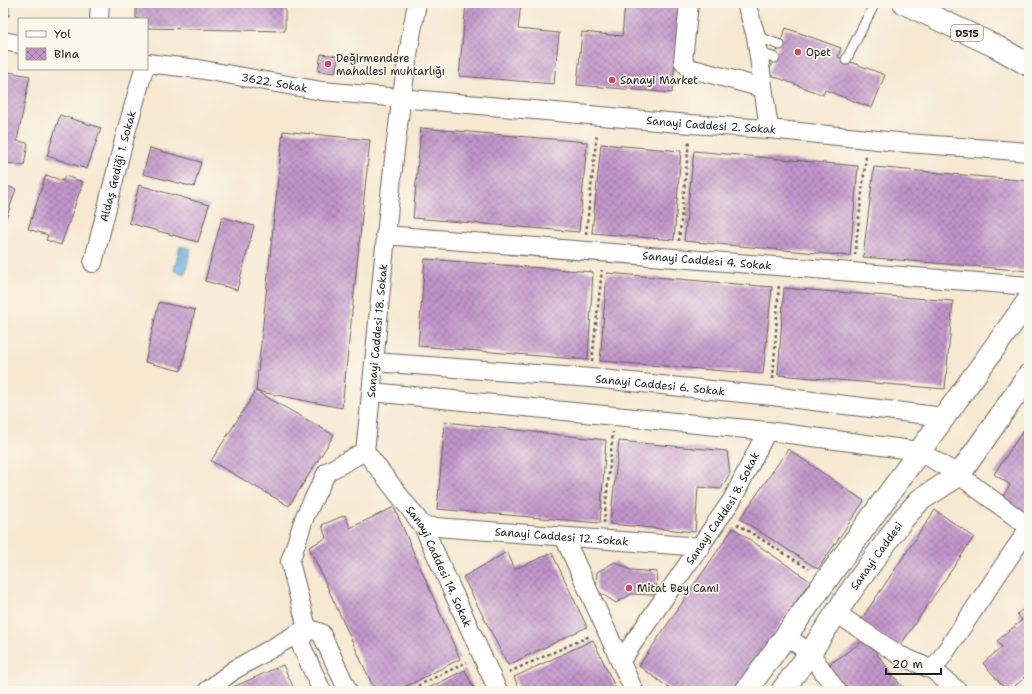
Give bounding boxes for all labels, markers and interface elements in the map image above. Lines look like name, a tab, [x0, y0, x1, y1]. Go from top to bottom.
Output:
legend	[18, 18, 148, 70]
road number: D515	[951, 25, 983, 41]
text: Yol	[54, 26, 71, 42]
place label: Opet	[806, 45, 831, 60]
text: Bina	[54, 46, 80, 62]
marker: Opet	[793, 47, 803, 57]
place label: Değirmendere mahallesi muhtarlığı	[336, 51, 445, 79]
marker: Değirmendere mahallesi muhtarlığı	[323, 59, 333, 69]
street label: 3622. Sokak	[240, 70, 309, 96]
place label: Sanayi Market	[620, 73, 698, 88]
marker: Sanayi Market	[607, 75, 617, 85]
street label: Aldaş Gediği 1. Sokak	[97, 109, 140, 223]
street label: Sanayi Caddesi 2. Sokak	[646, 113, 777, 138]
street label: Sanayi Caddesi 4. Sokak	[642, 248, 772, 274]
street label: Sanayi Caddesi 18. Sokak	[364, 263, 391, 398]
street label: Sanayi Caddesi 6. Sokak	[595, 371, 726, 399]
street label: Sanayi Caddesi 8. Sokak	[682, 449, 763, 568]
street label: Sanayi Caddesi 14. Sokak	[402, 503, 475, 630]
street label: Sanayi Caddesi	[847, 519, 906, 593]
street label: Sanayi Caddesi 12. Sokak	[494, 524, 629, 550]
place label: Mitat Bey Cami	[637, 581, 719, 596]
marker: Mitat Bey Cami	[624, 583, 634, 593]
scale bar	[886, 650, 941, 676]
text: 20 m	[892, 656, 923, 672]

